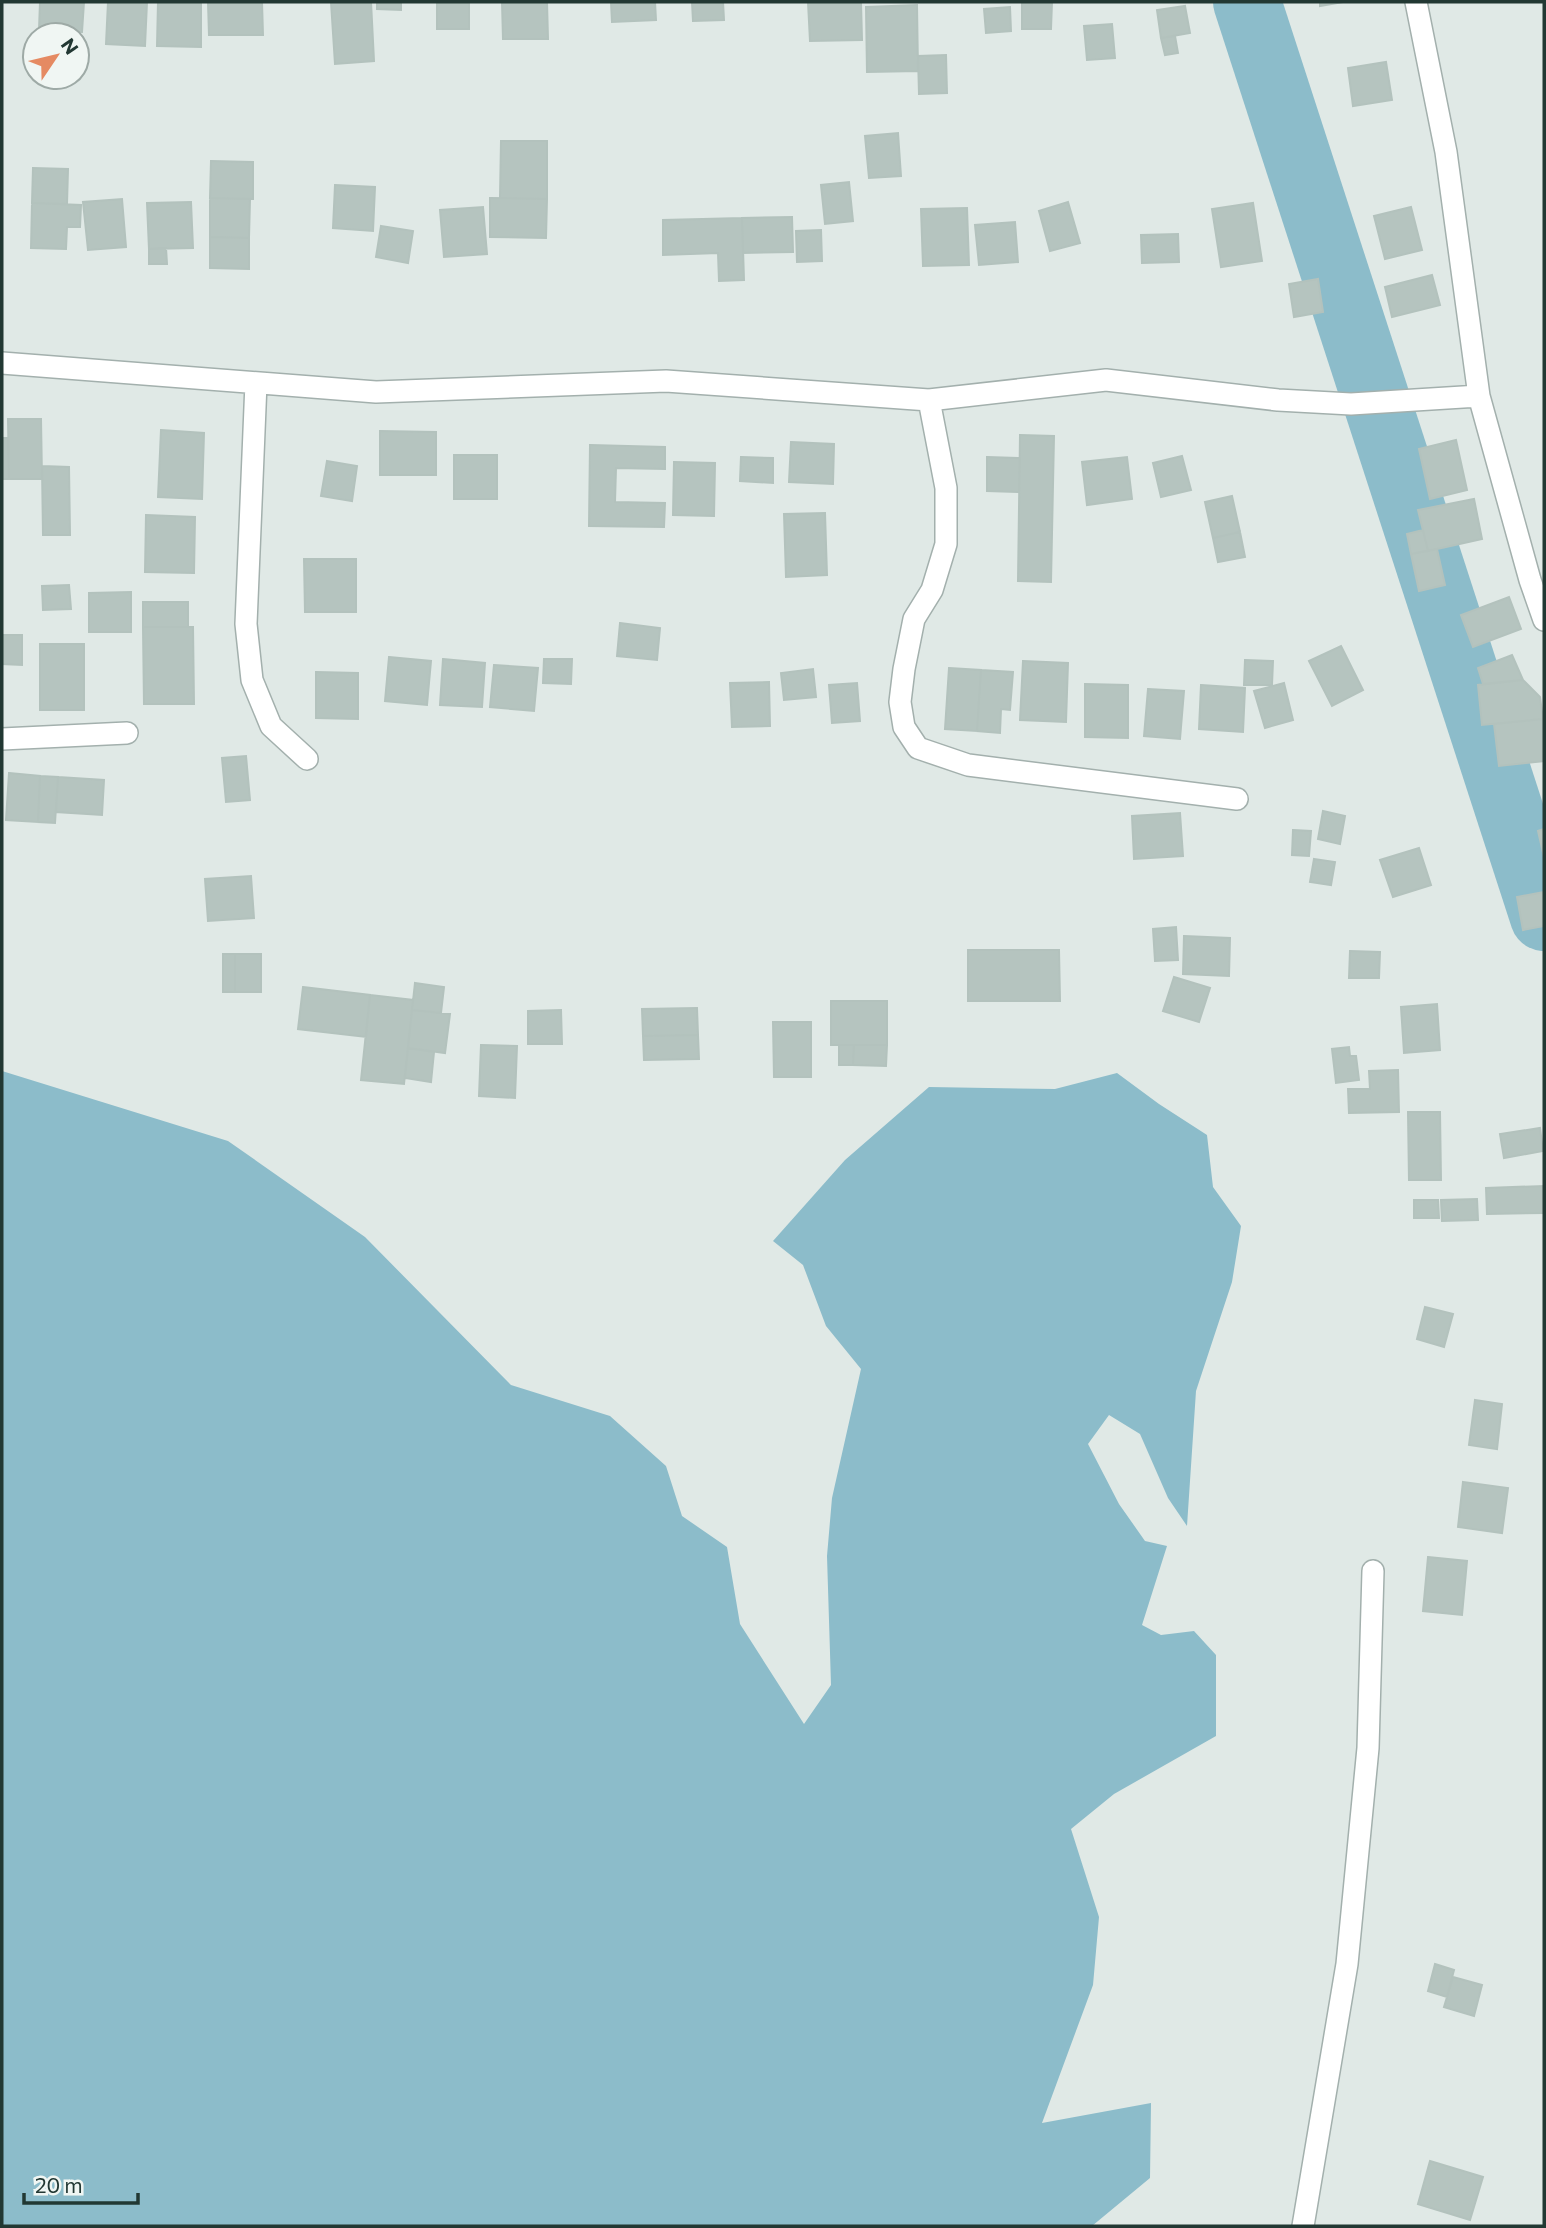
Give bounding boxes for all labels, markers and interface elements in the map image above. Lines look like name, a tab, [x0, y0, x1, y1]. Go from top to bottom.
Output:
north arrow	[21, 21, 91, 91]
text: N	[57, 34, 84, 58]
scale bar	[24, 2162, 138, 2206]
text: 20 m	[35, 2172, 83, 2197]

